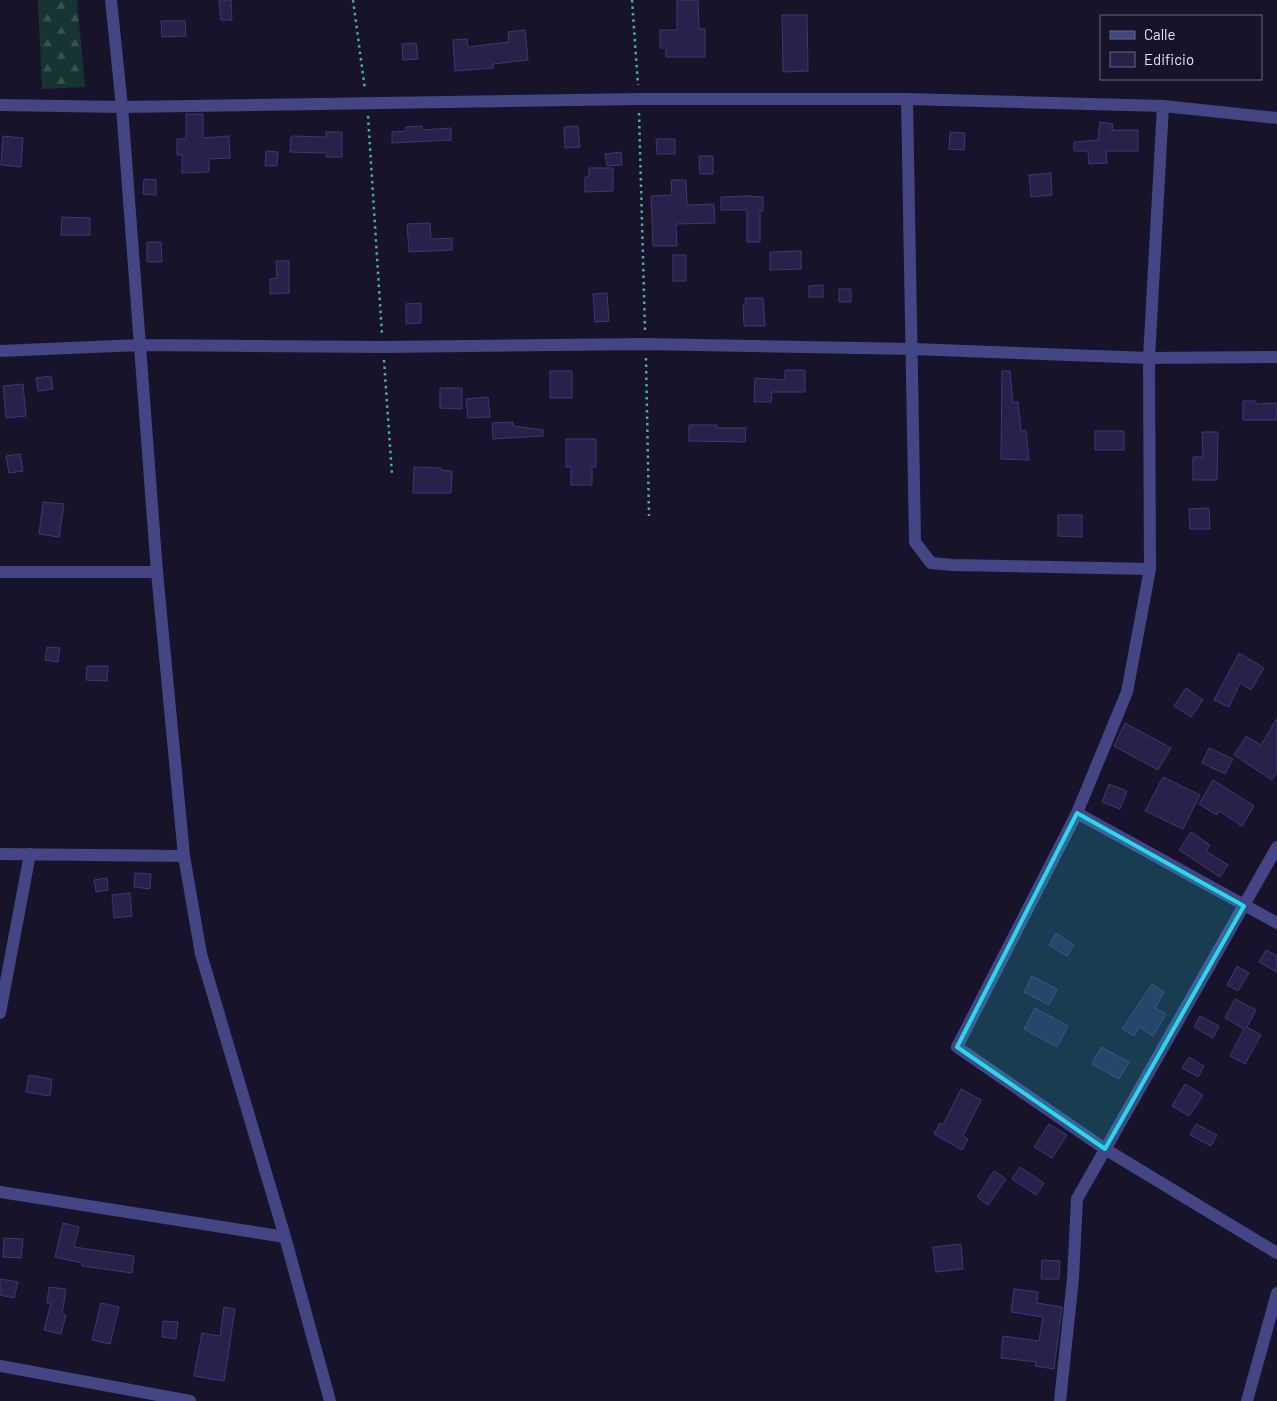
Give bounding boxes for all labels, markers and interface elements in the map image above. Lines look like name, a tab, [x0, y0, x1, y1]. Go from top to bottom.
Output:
legend	[1100, 15, 1262, 80]
text: Calle	[1144, 25, 1176, 43]
text: Edificio	[1144, 50, 1194, 68]

